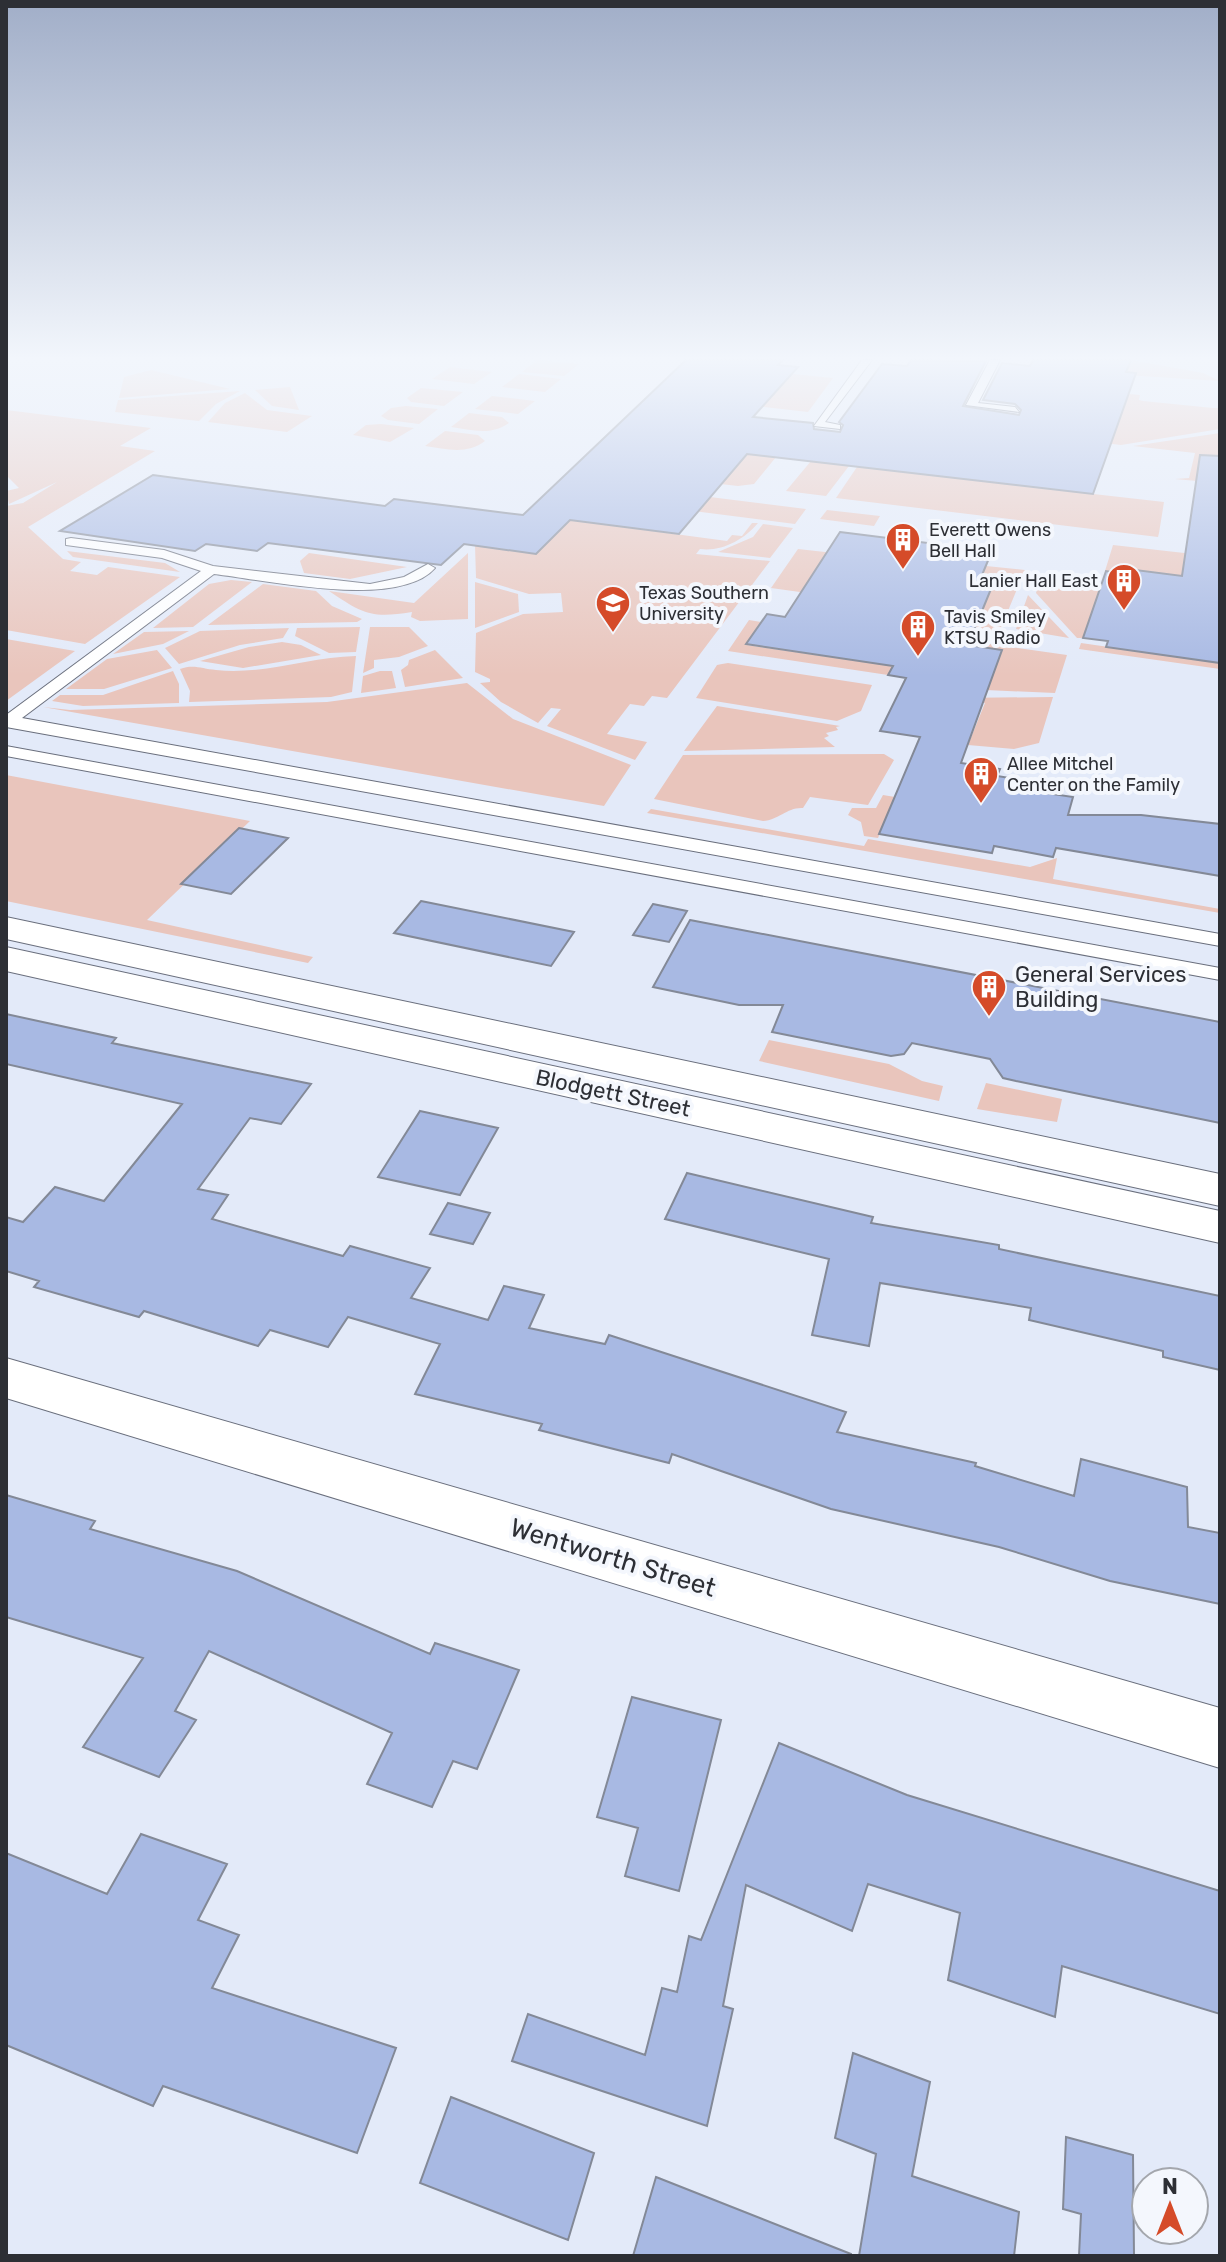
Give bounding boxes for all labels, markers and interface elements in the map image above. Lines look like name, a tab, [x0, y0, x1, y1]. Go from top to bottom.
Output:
place label: Everett Owens Bell Hall	[929, 519, 1051, 562]
building icon: Everett Owens Bell Hall	[884, 521, 922, 571]
building icon: Lanier Hall East	[1105, 562, 1143, 612]
place label: Lanier Hall East	[969, 570, 1098, 592]
place label: Texas Southern University	[639, 582, 769, 625]
school or university icon: Texas Southern University	[594, 584, 632, 634]
place label: Tavis Smiley KTSU Radio	[944, 606, 1046, 649]
building icon: Tavis Smiley KTSU Radio	[899, 608, 937, 658]
place label: Allee Mitchel Center on the Family	[1007, 753, 1180, 796]
building icon: Allee Mitchel Center on the Family	[962, 755, 1000, 805]
place label: General Services Building	[1015, 961, 1187, 1013]
building icon: General Services Building	[970, 968, 1008, 1018]
street label: Blodgett Street	[533, 1063, 693, 1123]
street label: Wentworth Street	[506, 1512, 720, 1604]
north arrow	[1130, 2166, 1210, 2246]
text: N	[1162, 2173, 1178, 2200]

